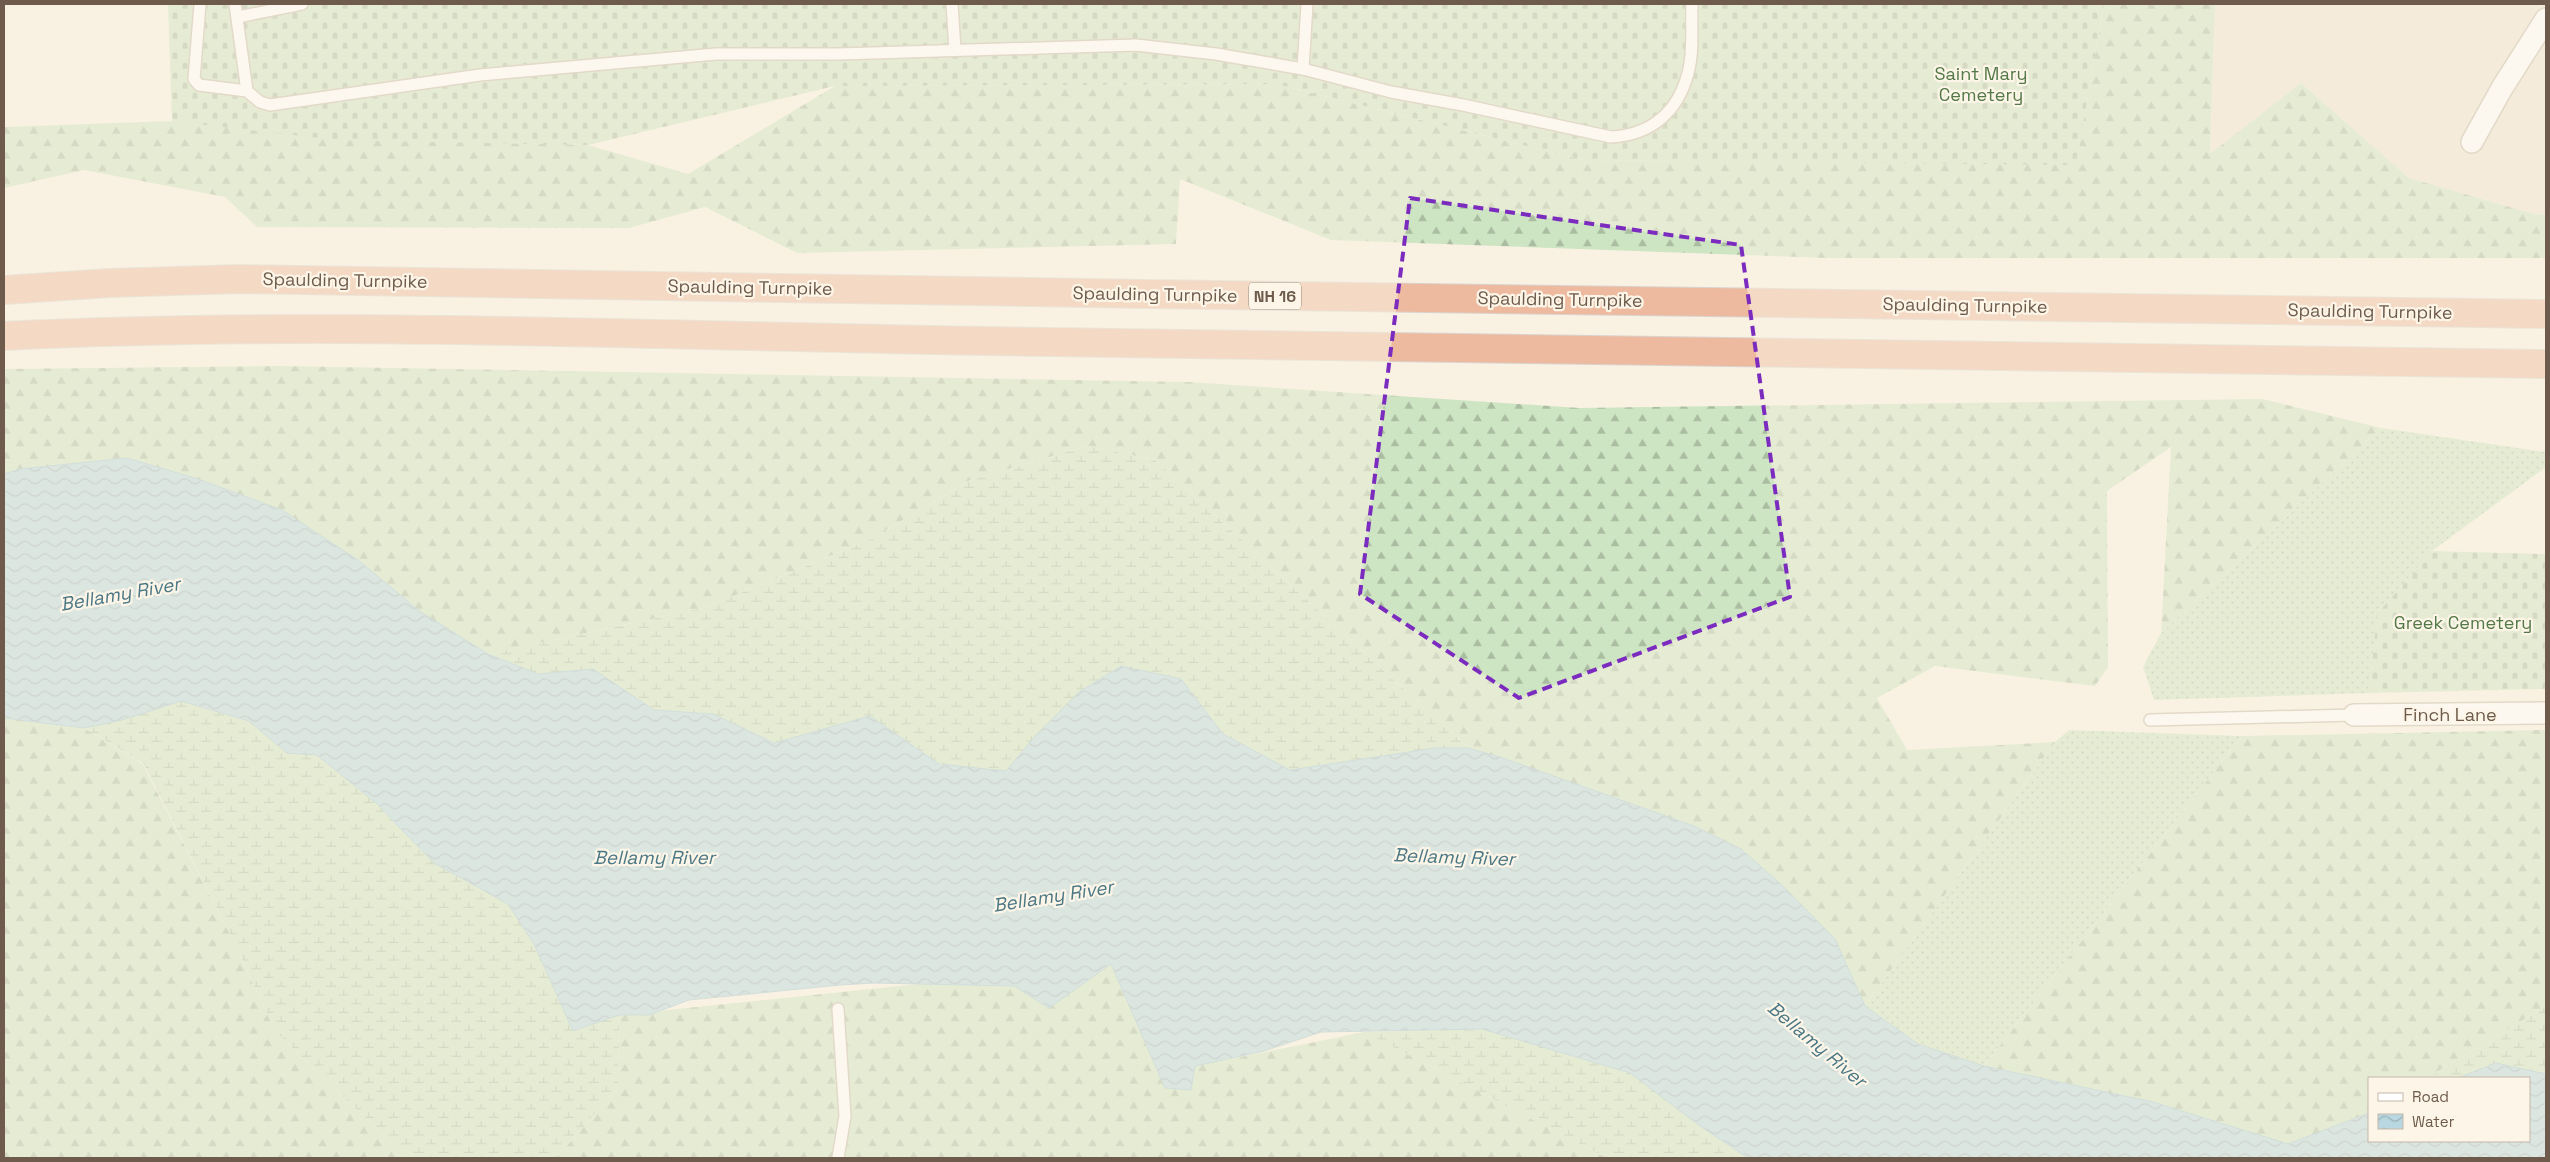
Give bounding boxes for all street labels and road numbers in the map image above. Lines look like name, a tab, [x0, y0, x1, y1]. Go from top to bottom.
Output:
street label: Spaulding Turnpike	[262, 267, 428, 293]
street label: Spaulding Turnpike	[667, 274, 833, 300]
street label: Spaulding Turnpike	[1072, 281, 1238, 307]
road number: NH 16	[1249, 282, 1301, 310]
street label: Spaulding Turnpike	[1477, 286, 1643, 312]
street label: Spaulding Turnpike	[1882, 292, 2048, 318]
street label: Spaulding Turnpike	[2287, 298, 2453, 324]
street label: Finch Lane	[2403, 703, 2497, 726]

